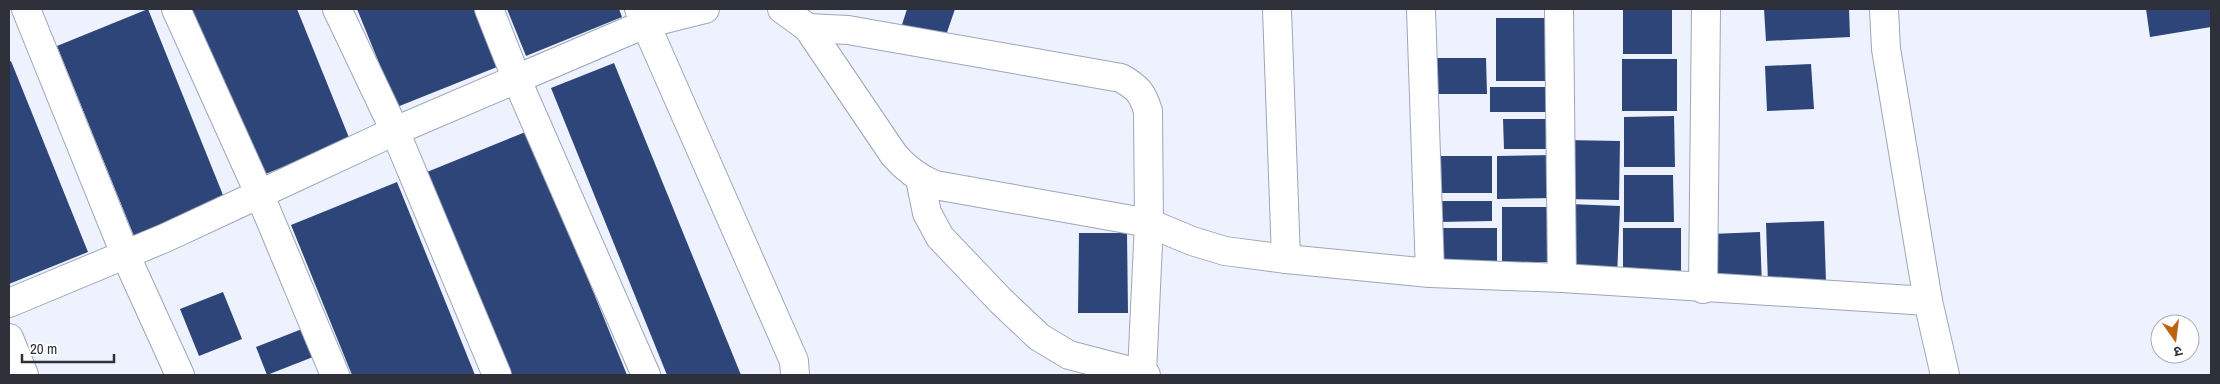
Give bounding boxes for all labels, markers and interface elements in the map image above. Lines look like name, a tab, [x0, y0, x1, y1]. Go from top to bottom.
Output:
north arrow	[2150, 314, 2200, 364]
scale bar	[22, 332, 115, 364]
text: 20 m	[30, 338, 57, 359]
text: उ	[2171, 342, 2184, 362]

